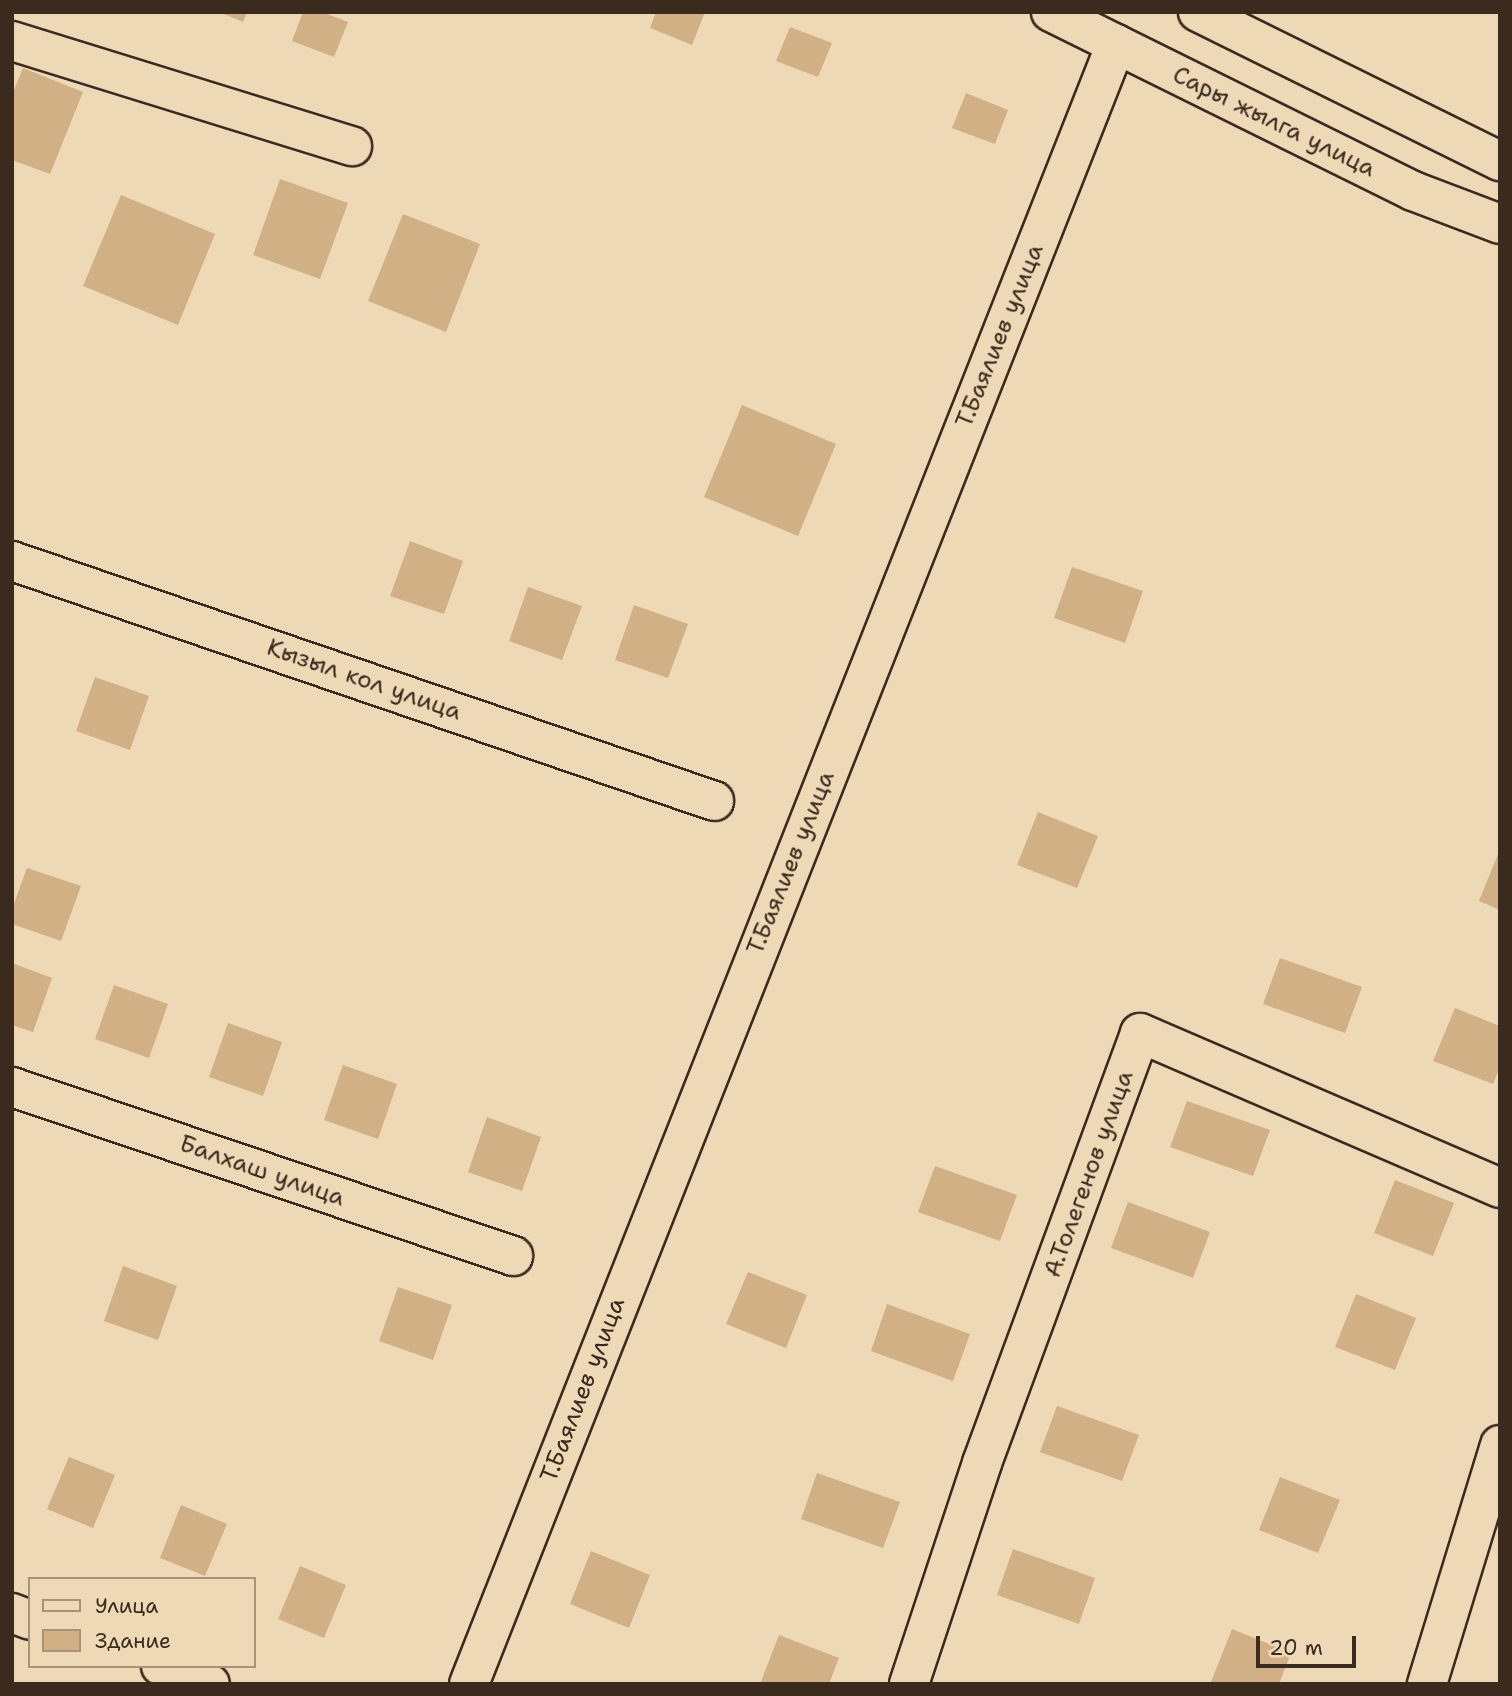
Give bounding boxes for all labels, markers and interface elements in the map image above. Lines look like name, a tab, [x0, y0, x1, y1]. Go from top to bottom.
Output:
street label: Сары жылга улица	[1168, 60, 1380, 184]
street label: Т.Баялиев улица	[950, 240, 1050, 432]
street label: Кызыл кол улица	[263, 633, 465, 727]
street label: Т.Баялиев улица	[741, 767, 841, 959]
street label: А.Толегенов улица	[1038, 1067, 1140, 1281]
street label: Балхаш улица	[176, 1129, 348, 1213]
street label: Т.Баялиев улица	[535, 1294, 631, 1486]
legend	[28, 1577, 256, 1668]
text: Улица	[95, 1592, 158, 1620]
scale bar	[1260, 1622, 1360, 1666]
text: Здание	[95, 1627, 171, 1655]
text: 20 m	[1269, 1634, 1323, 1662]

